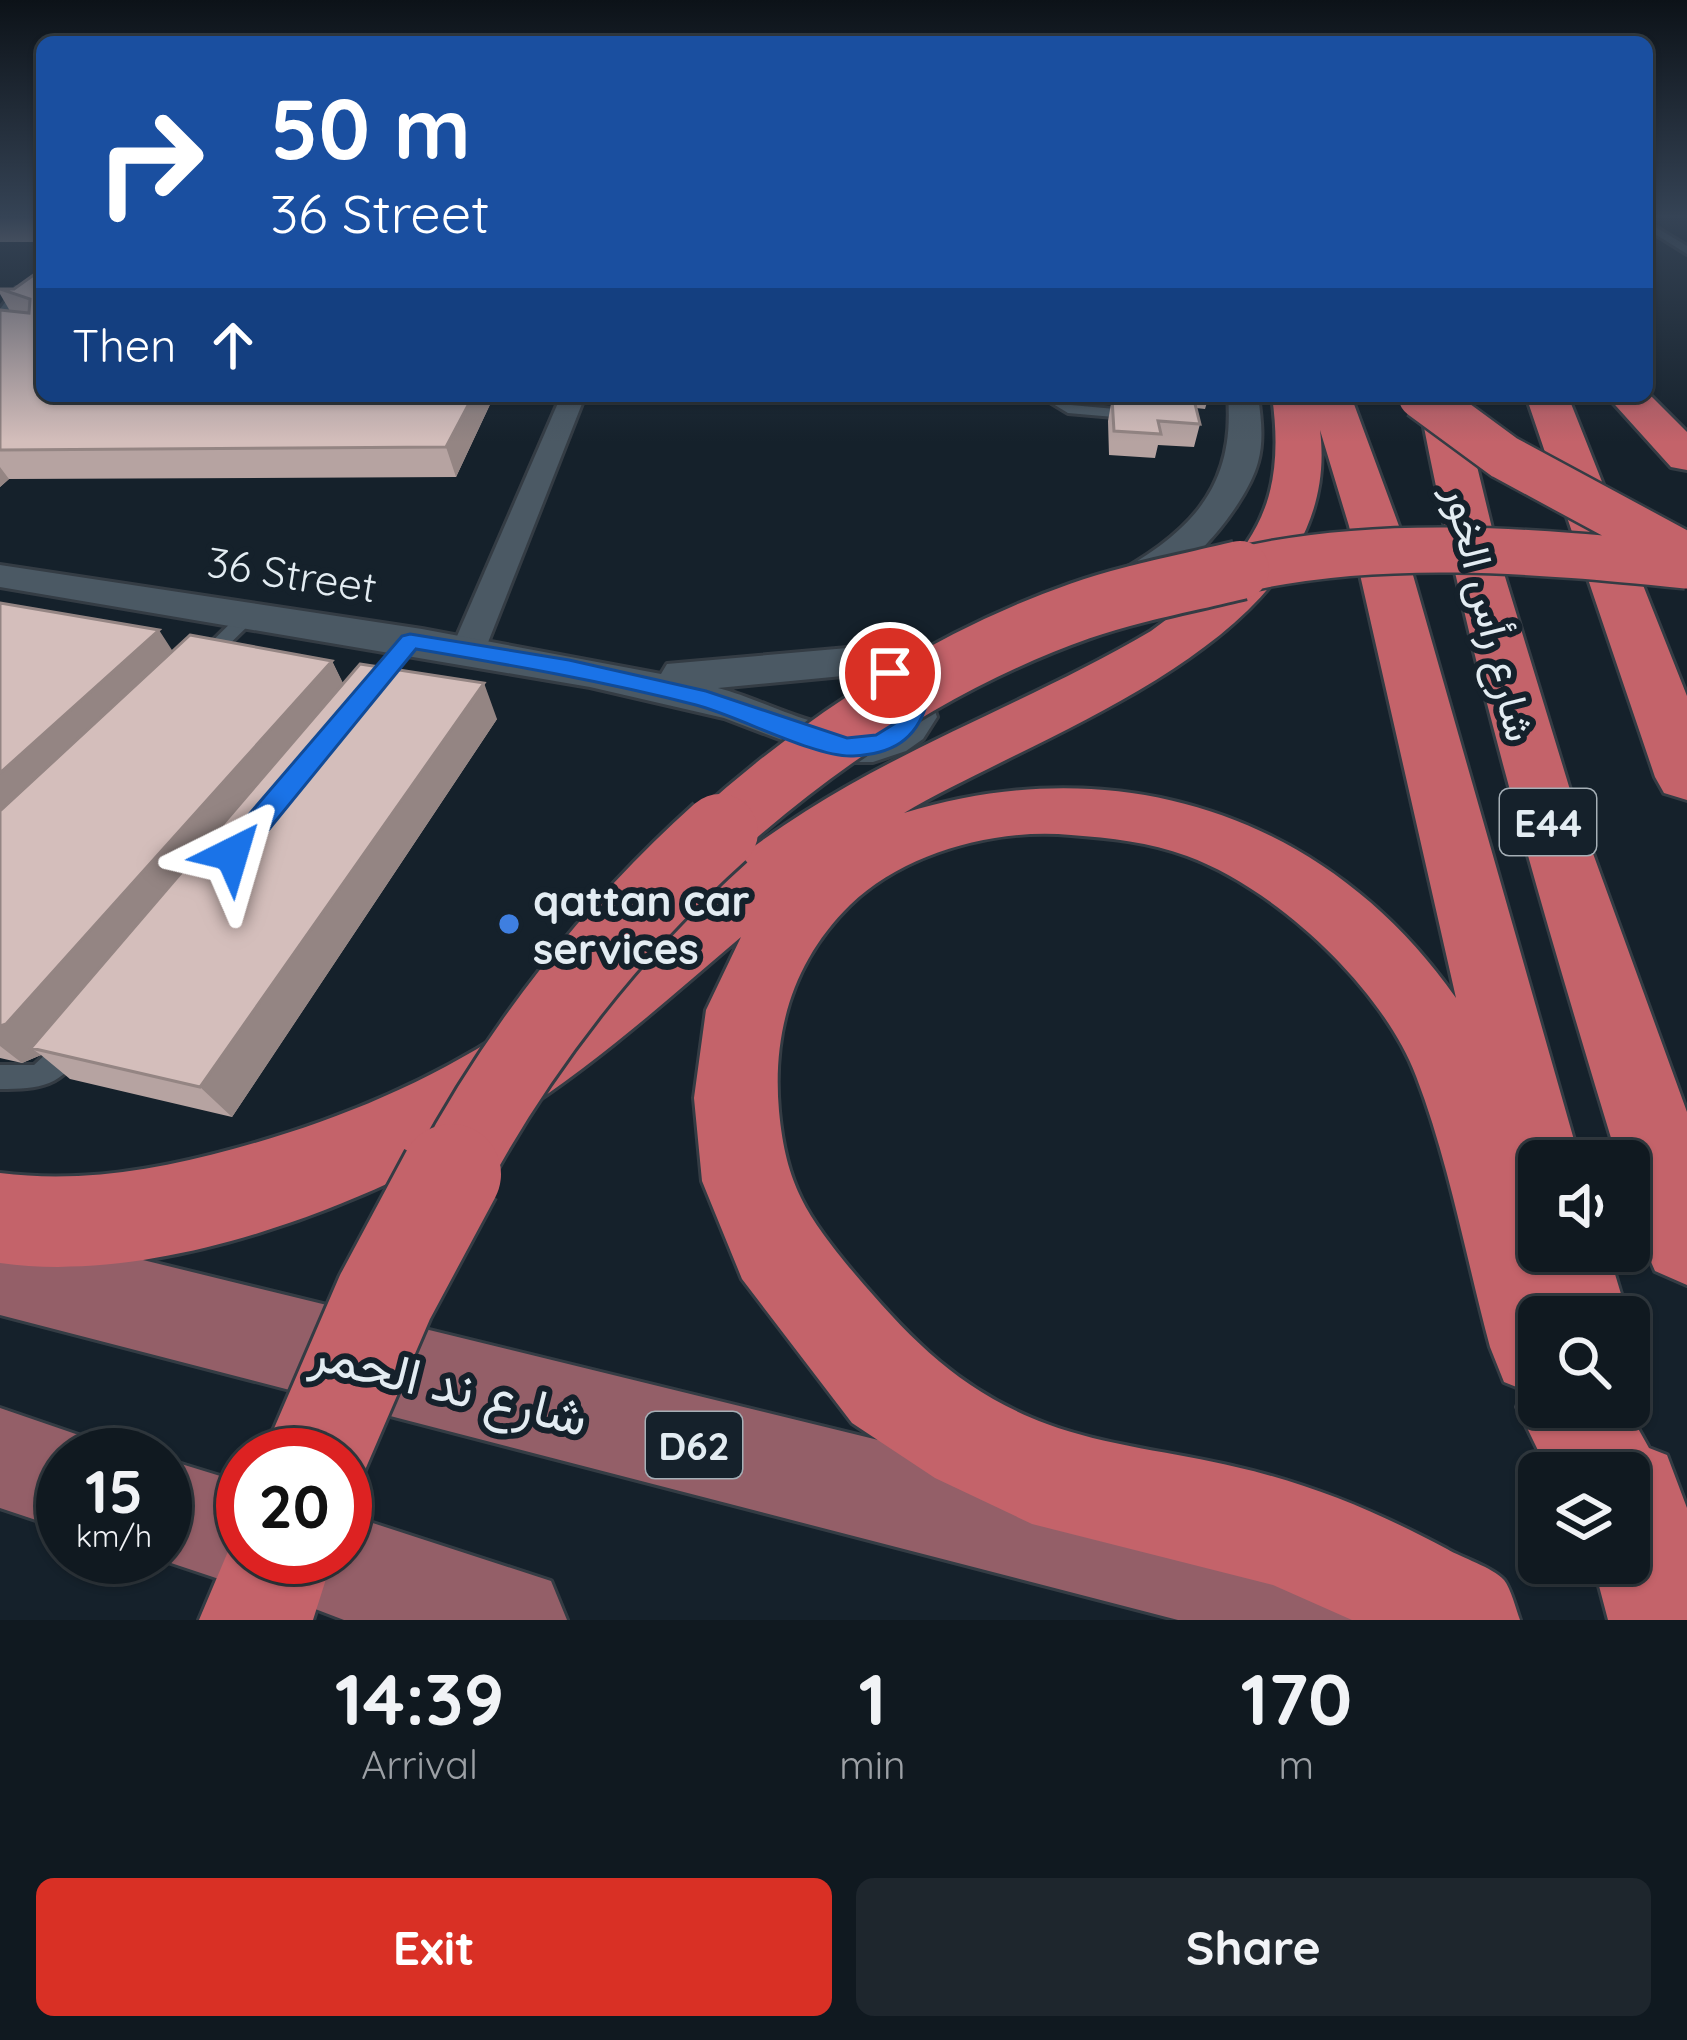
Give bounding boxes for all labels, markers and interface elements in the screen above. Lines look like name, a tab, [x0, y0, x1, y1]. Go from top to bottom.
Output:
text: 50 m	[270, 75, 471, 180]
icon: right	[72, 84, 228, 240]
text: 36 Street	[270, 179, 490, 247]
icon: ahead	[200, 312, 266, 378]
text: Then	[72, 317, 176, 373]
street label: شارع رأس الخور	[1430, 479, 1548, 747]
street label: 36 Street	[203, 534, 381, 614]
pin	[839, 622, 941, 724]
icon: arrive	[857, 640, 923, 706]
road number: E44	[1500, 789, 1596, 855]
position arrow	[169, 791, 295, 917]
place label: qattan car services	[533, 874, 750, 975]
marker: qattan car services	[496, 911, 522, 937]
map controls	[1518, 1140, 1650, 1584]
button: sound	[1518, 1140, 1650, 1272]
button: search	[1518, 1296, 1650, 1428]
street label: شارع ند الحمر	[303, 1319, 595, 1453]
road number: D62	[646, 1412, 742, 1478]
speed limit sign: 20	[216, 1428, 372, 1584]
button: layers	[1518, 1452, 1650, 1584]
text: 15	[85, 1453, 143, 1528]
text: km/h	[76, 1517, 152, 1555]
text: 14:39	[335, 1653, 504, 1743]
text: 1	[858, 1653, 886, 1743]
text: 170	[1240, 1653, 1352, 1743]
text: Arrival	[361, 1740, 478, 1789]
text: min	[839, 1740, 906, 1789]
text: m	[1279, 1740, 1314, 1789]
button: Exit	[36, 1878, 832, 2016]
button: Share	[856, 1878, 1651, 2016]

